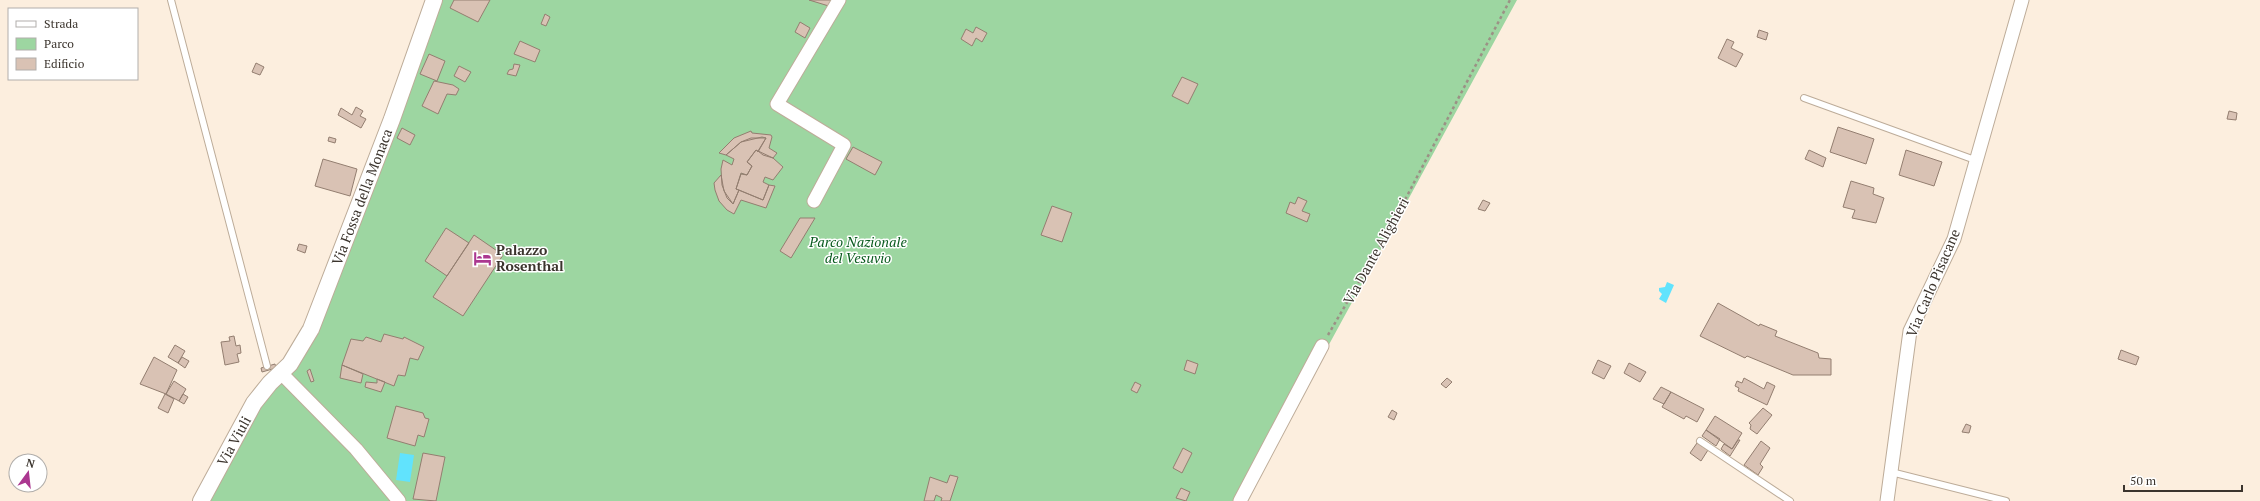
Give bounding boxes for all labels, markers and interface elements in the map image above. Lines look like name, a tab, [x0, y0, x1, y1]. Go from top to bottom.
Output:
legend	[8, 8, 138, 80]
text: Strada	[44, 16, 78, 31]
text: Parco	[44, 36, 74, 51]
text: Edificio	[44, 56, 85, 71]
street label: Via Fossa della Monaca	[327, 126, 396, 268]
street label: Via Dante Alighieri	[1338, 194, 1413, 308]
street label: Via Carlo Pisacane	[1901, 226, 1964, 340]
park label: Parco Nazionale del Vesuvio	[808, 232, 907, 267]
place label: Palazzo Rosenthal	[496, 240, 564, 275]
hotel icon: Palazzo Rosenthal	[473, 248, 493, 268]
street label: Via Viuli	[212, 412, 255, 469]
north arrow	[8, 453, 48, 493]
text: N	[25, 455, 37, 471]
scale bar	[2124, 467, 2242, 493]
text: 50 m	[2130, 473, 2157, 488]

